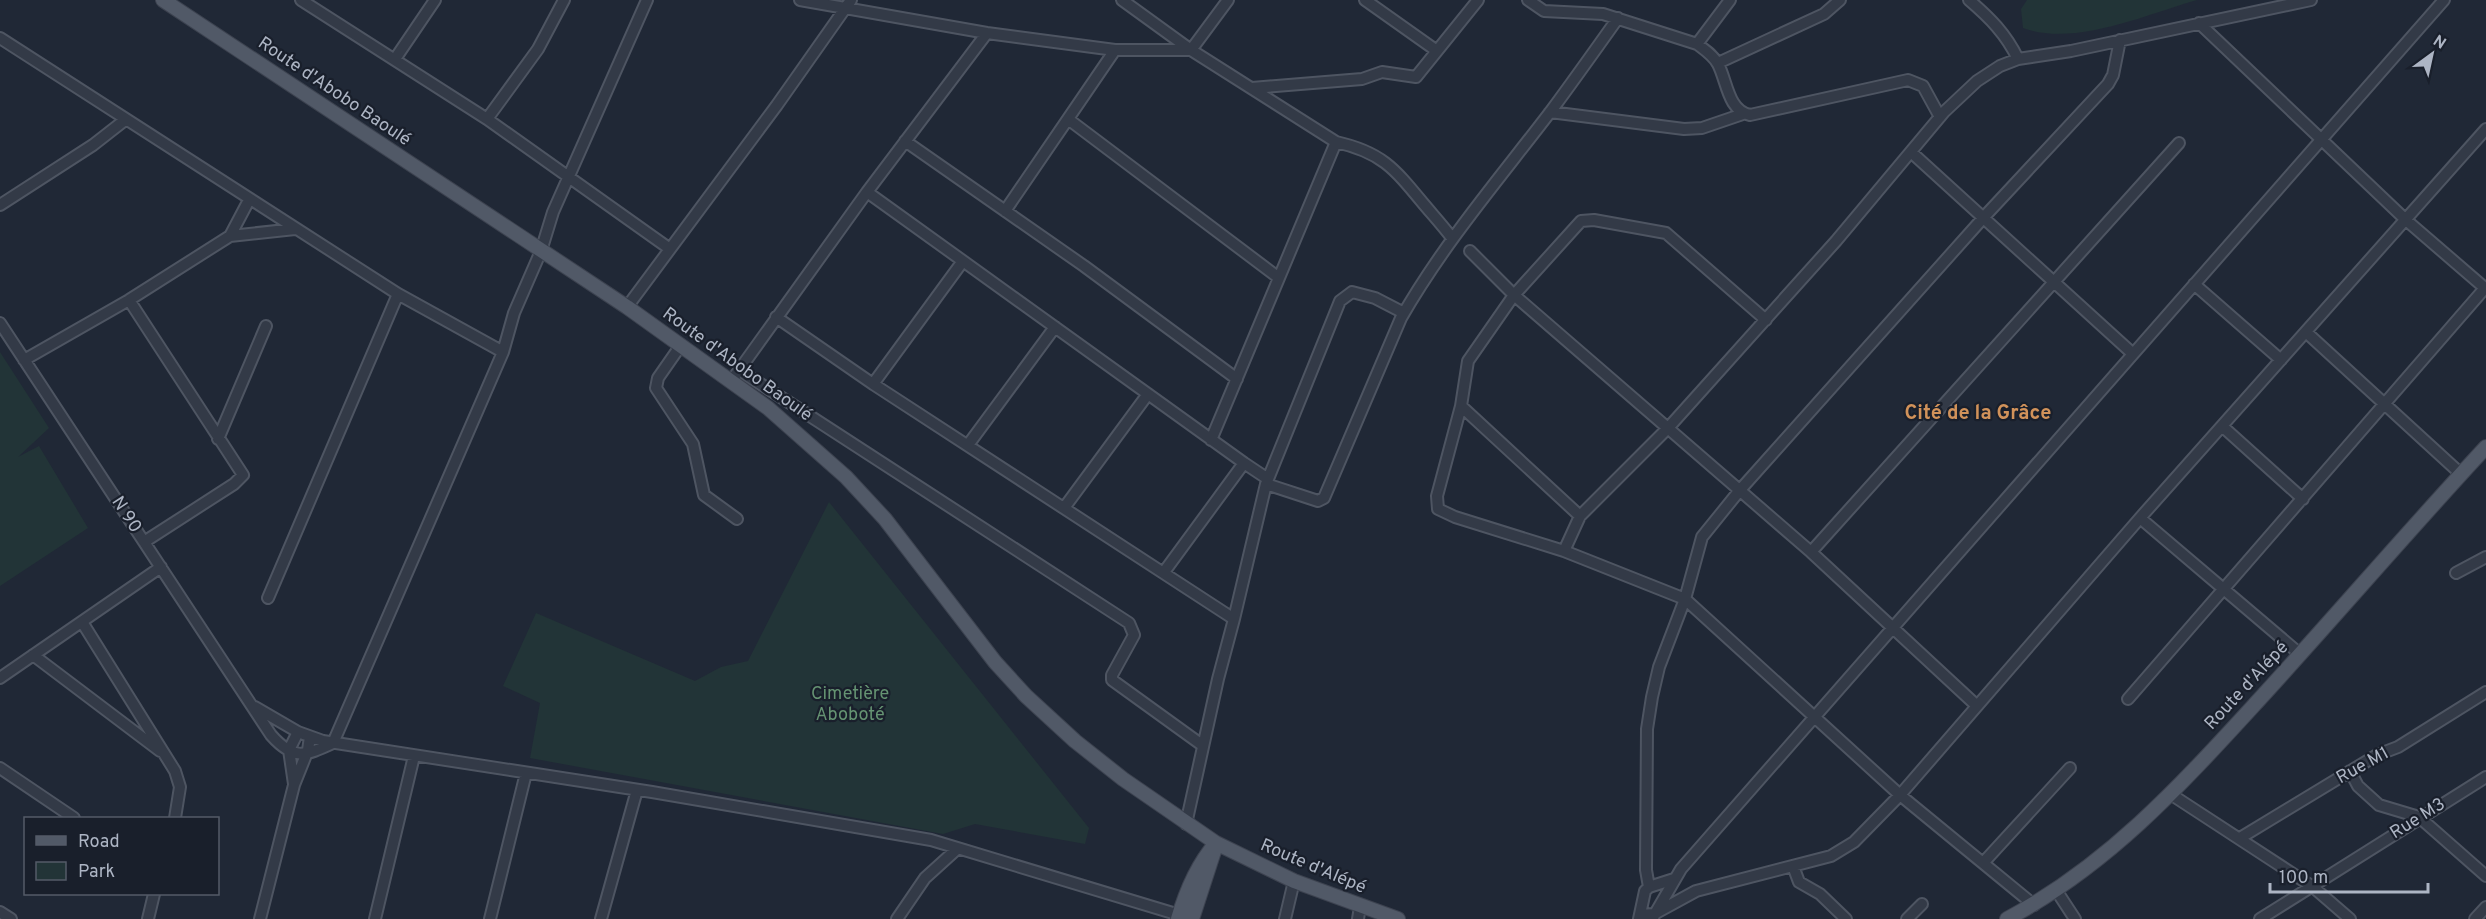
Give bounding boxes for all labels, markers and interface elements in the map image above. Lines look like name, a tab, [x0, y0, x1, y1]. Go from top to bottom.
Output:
north arrow	[2402, 24, 2462, 84]
street label: Route d'Abobo Baoulé	[253, 32, 415, 152]
text: N	[2429, 32, 2449, 55]
street label: Route d'Abobo Baoulé	[657, 303, 817, 427]
district label: Cité de la Grâce	[1905, 401, 2051, 427]
street label: N 90	[106, 492, 146, 538]
street label: Route d'Alépé	[2200, 637, 2294, 735]
park label: Cimetière Aboboté	[811, 683, 889, 727]
street label: Rue M1	[2333, 742, 2393, 790]
street label: Rue M3	[2386, 793, 2450, 845]
legend	[24, 817, 219, 895]
text: Road	[78, 831, 120, 854]
street label: Route d'Alépé	[1257, 834, 1369, 900]
scale bar	[2270, 856, 2428, 894]
text: Park	[78, 861, 115, 884]
text: 100 m	[2279, 867, 2328, 890]

